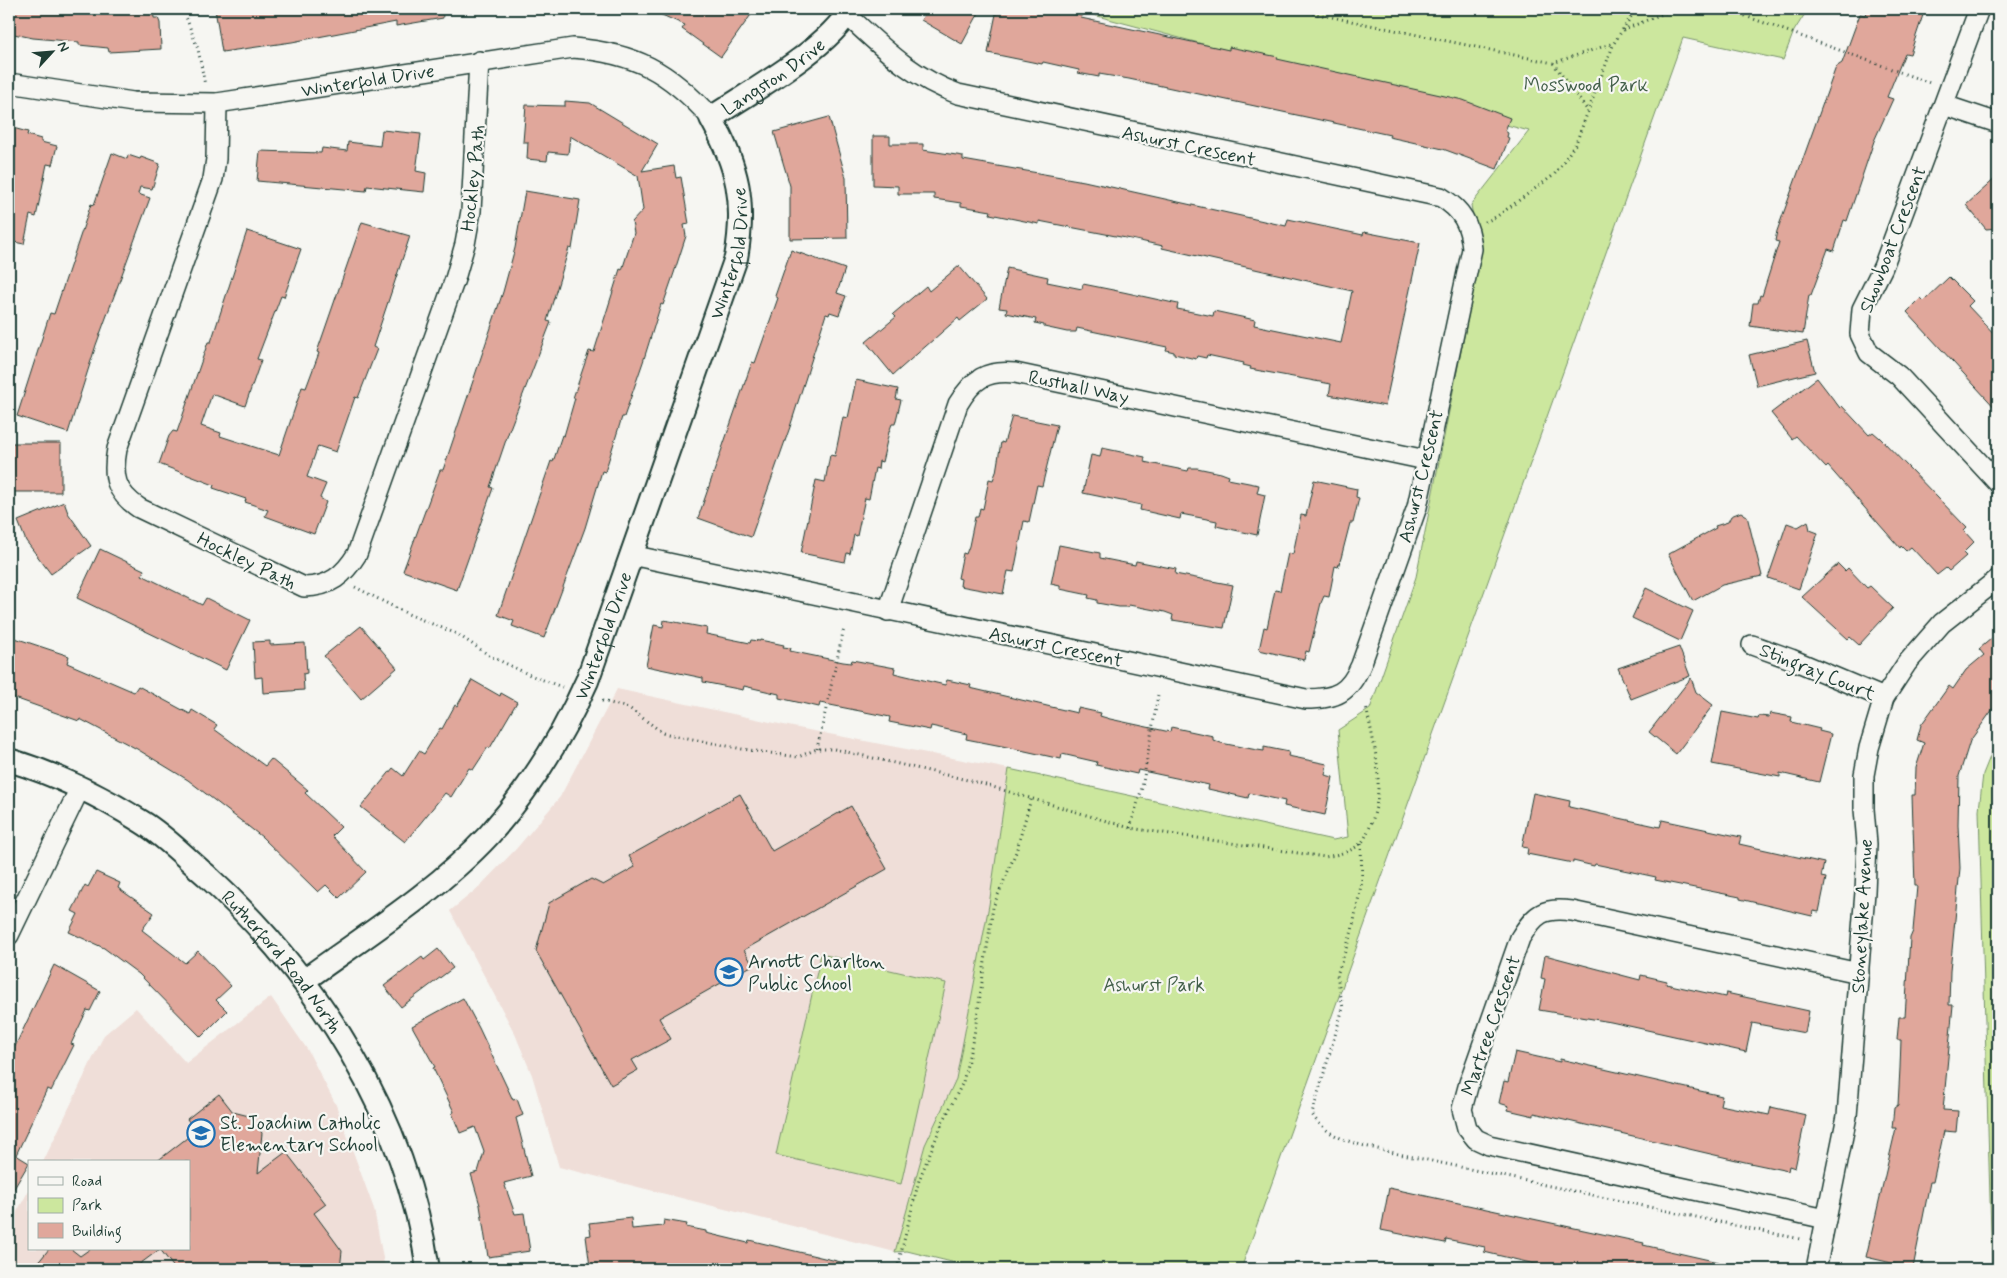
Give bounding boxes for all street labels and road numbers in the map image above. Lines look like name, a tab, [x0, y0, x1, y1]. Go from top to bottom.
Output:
street label: Langston Drive	[717, 33, 831, 122]
street label: Winterfold Drive	[300, 59, 436, 104]
street label: Ashurst Crescent	[1119, 120, 1258, 173]
street label: Hockley Path	[455, 124, 492, 233]
street label: Showboat Crescent	[1854, 163, 1933, 316]
street label: Winterfold Drive	[704, 186, 754, 323]
street label: Rusthall Way	[1026, 365, 1131, 410]
street label: Ashurst Crescent	[1393, 407, 1450, 546]
street label: Hockley Path	[193, 527, 300, 596]
street label: Winterfold Drive	[569, 569, 638, 705]
street label: Ashurst Crescent	[986, 621, 1125, 674]
street label: Stingray Court	[1755, 638, 1879, 710]
street label: Stoneylake Avenue	[1846, 838, 1880, 994]
street label: Rutherford Road North	[215, 885, 347, 1039]
street label: Martree Crescent	[1456, 952, 1527, 1099]

